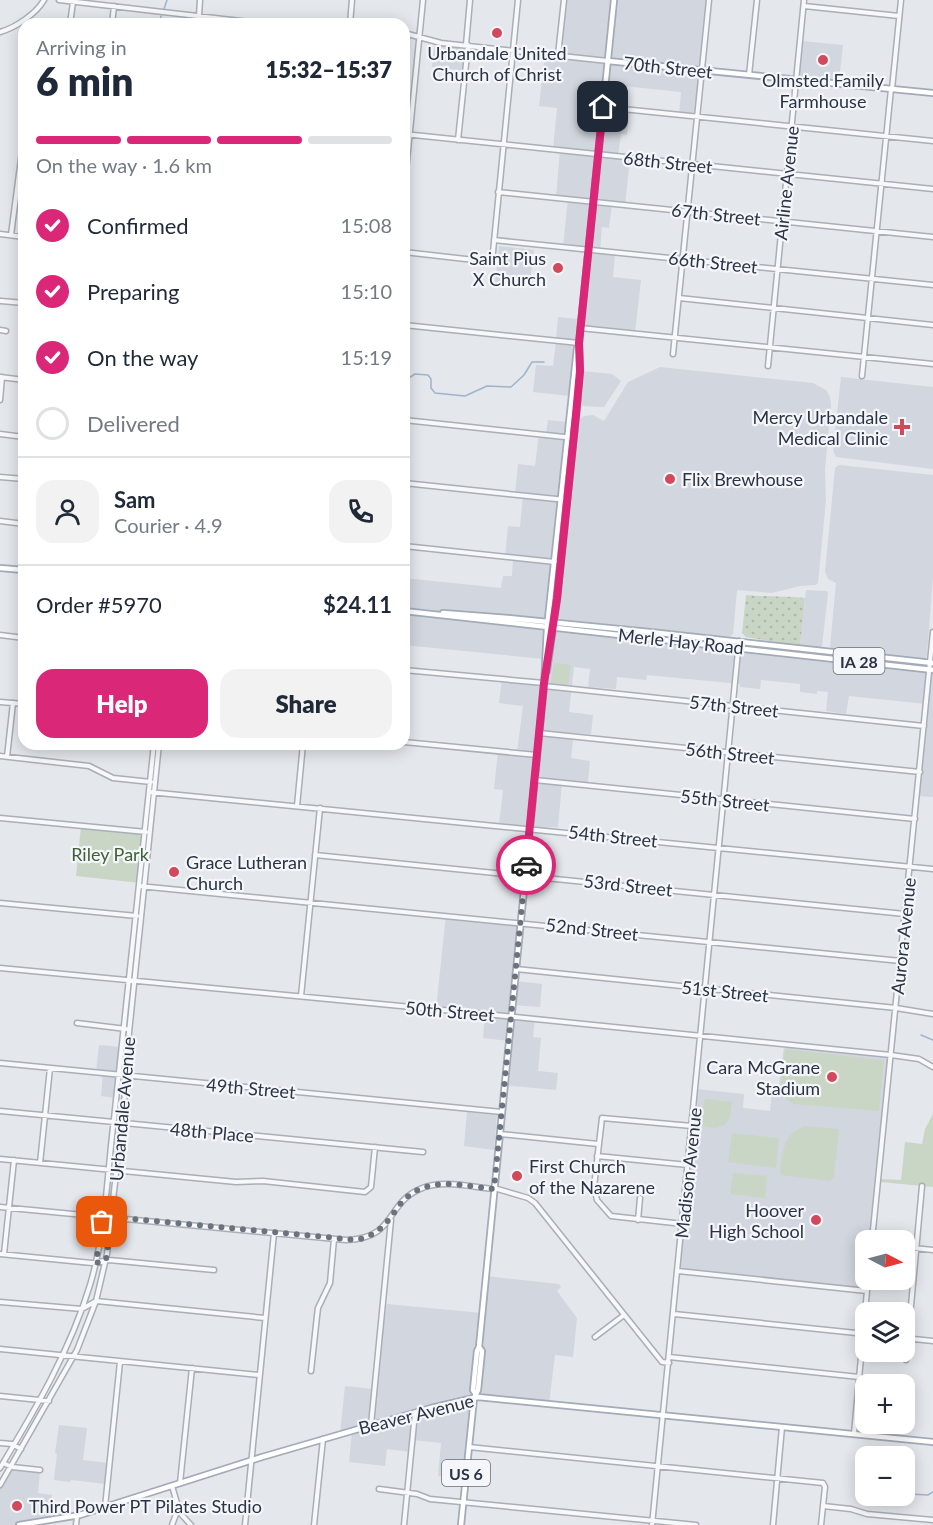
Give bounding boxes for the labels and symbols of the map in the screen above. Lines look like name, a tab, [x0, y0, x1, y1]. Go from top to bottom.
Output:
marker: Urbandale United Church of Christ	[490, 26, 504, 40]
place label: Urbandale United Church of Christ	[427, 42, 567, 85]
street label: 70th Street	[622, 51, 714, 83]
marker: Olmsted Family Farmhouse	[816, 53, 830, 67]
place label: Olmsted Family Farmhouse	[762, 69, 885, 112]
pin	[577, 81, 628, 132]
street label: Airline Avenue	[769, 125, 803, 241]
street label: 68th Street	[622, 146, 714, 178]
street label: 67th Street	[670, 198, 762, 230]
street label: 66th Street	[667, 246, 759, 278]
place label: Saint Pius X Church	[469, 247, 546, 290]
marker: Saint Pius X Church	[551, 261, 565, 275]
place label: Mercy Urbandale Medical Clinic	[752, 406, 888, 449]
marker: Mercy Urbandale Medical Clinic	[893, 418, 911, 436]
place label: Flix Brewhouse	[682, 468, 803, 490]
marker: Flix Brewhouse	[663, 472, 677, 486]
street label: Merle Hay Road	[617, 623, 745, 659]
road number: IA 28	[834, 648, 884, 674]
street label: 57th Street	[688, 690, 780, 722]
street label: 56th Street	[684, 737, 776, 769]
street label: 55th Street	[679, 784, 771, 816]
street label: 54th Street	[567, 820, 659, 852]
courier	[496, 835, 556, 895]
park label: Riley Park	[71, 843, 150, 865]
place label: Grace Lutheran Church	[186, 851, 307, 894]
marker: Grace Lutheran Church	[167, 865, 181, 879]
street label: 53rd Street	[583, 869, 674, 901]
street label: Aurora Avenue	[886, 876, 920, 996]
street label: 52nd Street	[545, 913, 640, 945]
street label: 51st Street	[681, 976, 770, 1007]
street label: 50th Street	[405, 996, 496, 1026]
street label: Urbandale Avenue	[105, 1036, 139, 1182]
place label: Cara McGrane Stadium	[706, 1056, 820, 1099]
marker: Cara McGrane Stadium	[825, 1070, 839, 1084]
street label: 49th Street	[206, 1073, 297, 1103]
street label: Madison Avenue	[670, 1106, 706, 1240]
street label: 48th Place	[169, 1117, 255, 1147]
place label: First Church of the Nazarene	[529, 1155, 655, 1198]
marker: First Church of the Nazarene	[510, 1169, 524, 1183]
pin	[76, 1196, 127, 1247]
place label: Hoover High School	[709, 1199, 804, 1242]
marker: Hoover High School	[809, 1213, 823, 1227]
north arrow	[855, 1230, 915, 1290]
street label: Beaver Avenue	[356, 1389, 476, 1439]
road number: US 6	[442, 1460, 490, 1486]
place label: Third Power PT Pilates Studio	[29, 1495, 262, 1517]
marker: Third Power PT Pilates Studio	[10, 1499, 24, 1513]

